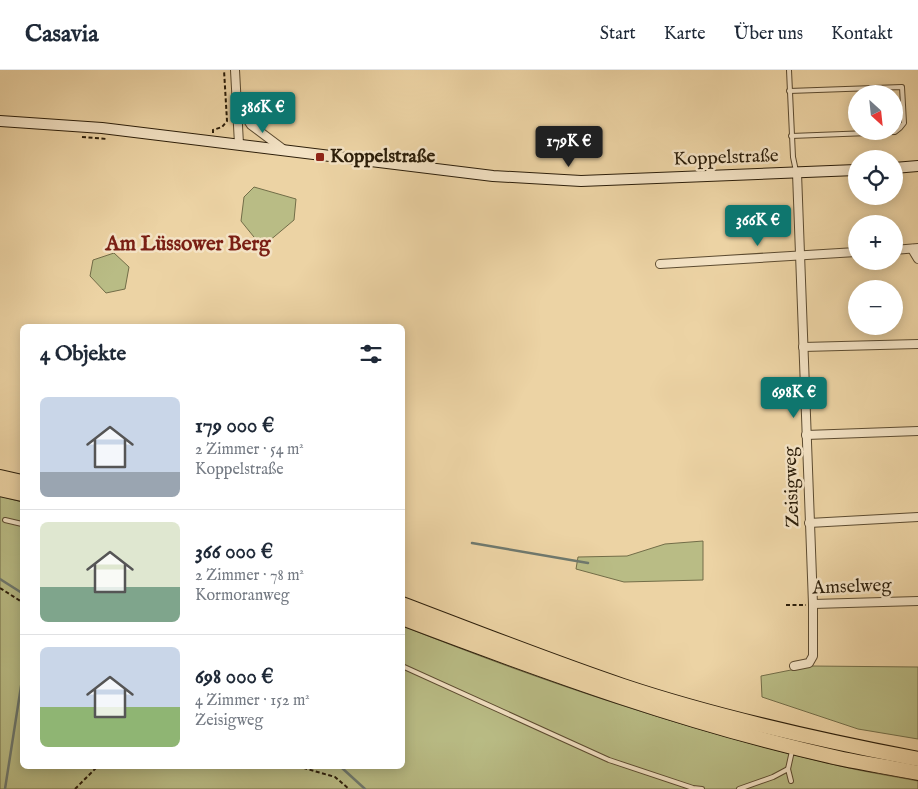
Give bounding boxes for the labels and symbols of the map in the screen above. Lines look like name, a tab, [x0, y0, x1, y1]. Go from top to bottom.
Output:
north arrow	[848, 85, 902, 140]
pin: 386K €	[222, 92, 304, 134]
pin: 179K €	[528, 126, 610, 168]
street label: Koppelstraße	[673, 144, 779, 172]
place label: Koppelstraße	[330, 145, 436, 169]
marker: Koppelstraße	[314, 151, 326, 163]
pin: 366K €	[717, 204, 799, 247]
district label: Am Lüssower Berg	[105, 231, 271, 258]
pin: 698K €	[753, 376, 835, 419]
street label: Zeisigweg	[779, 445, 805, 528]
street label: Amselweg	[811, 574, 893, 600]

